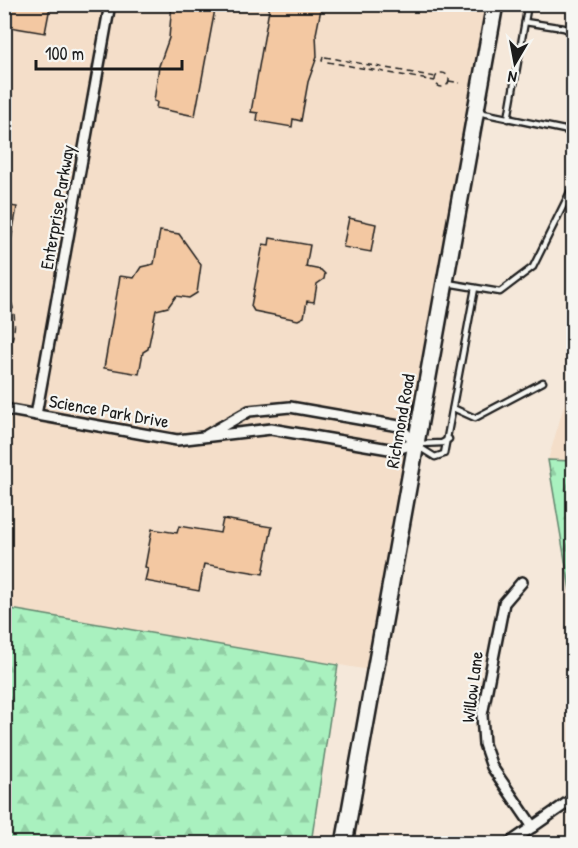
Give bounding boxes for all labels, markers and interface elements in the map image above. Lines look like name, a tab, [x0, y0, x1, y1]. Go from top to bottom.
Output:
scale bar	[36, 33, 182, 71]
north arrow	[485, 33, 545, 93]
text: 100 m	[45, 41, 84, 66]
text: N	[506, 66, 518, 89]
street label: Enterprise Parkway	[34, 142, 80, 271]
street label: Richmond Road	[379, 372, 421, 470]
street label: Science Park Drive	[47, 388, 171, 434]
street label: Willow Lane	[455, 650, 489, 724]

